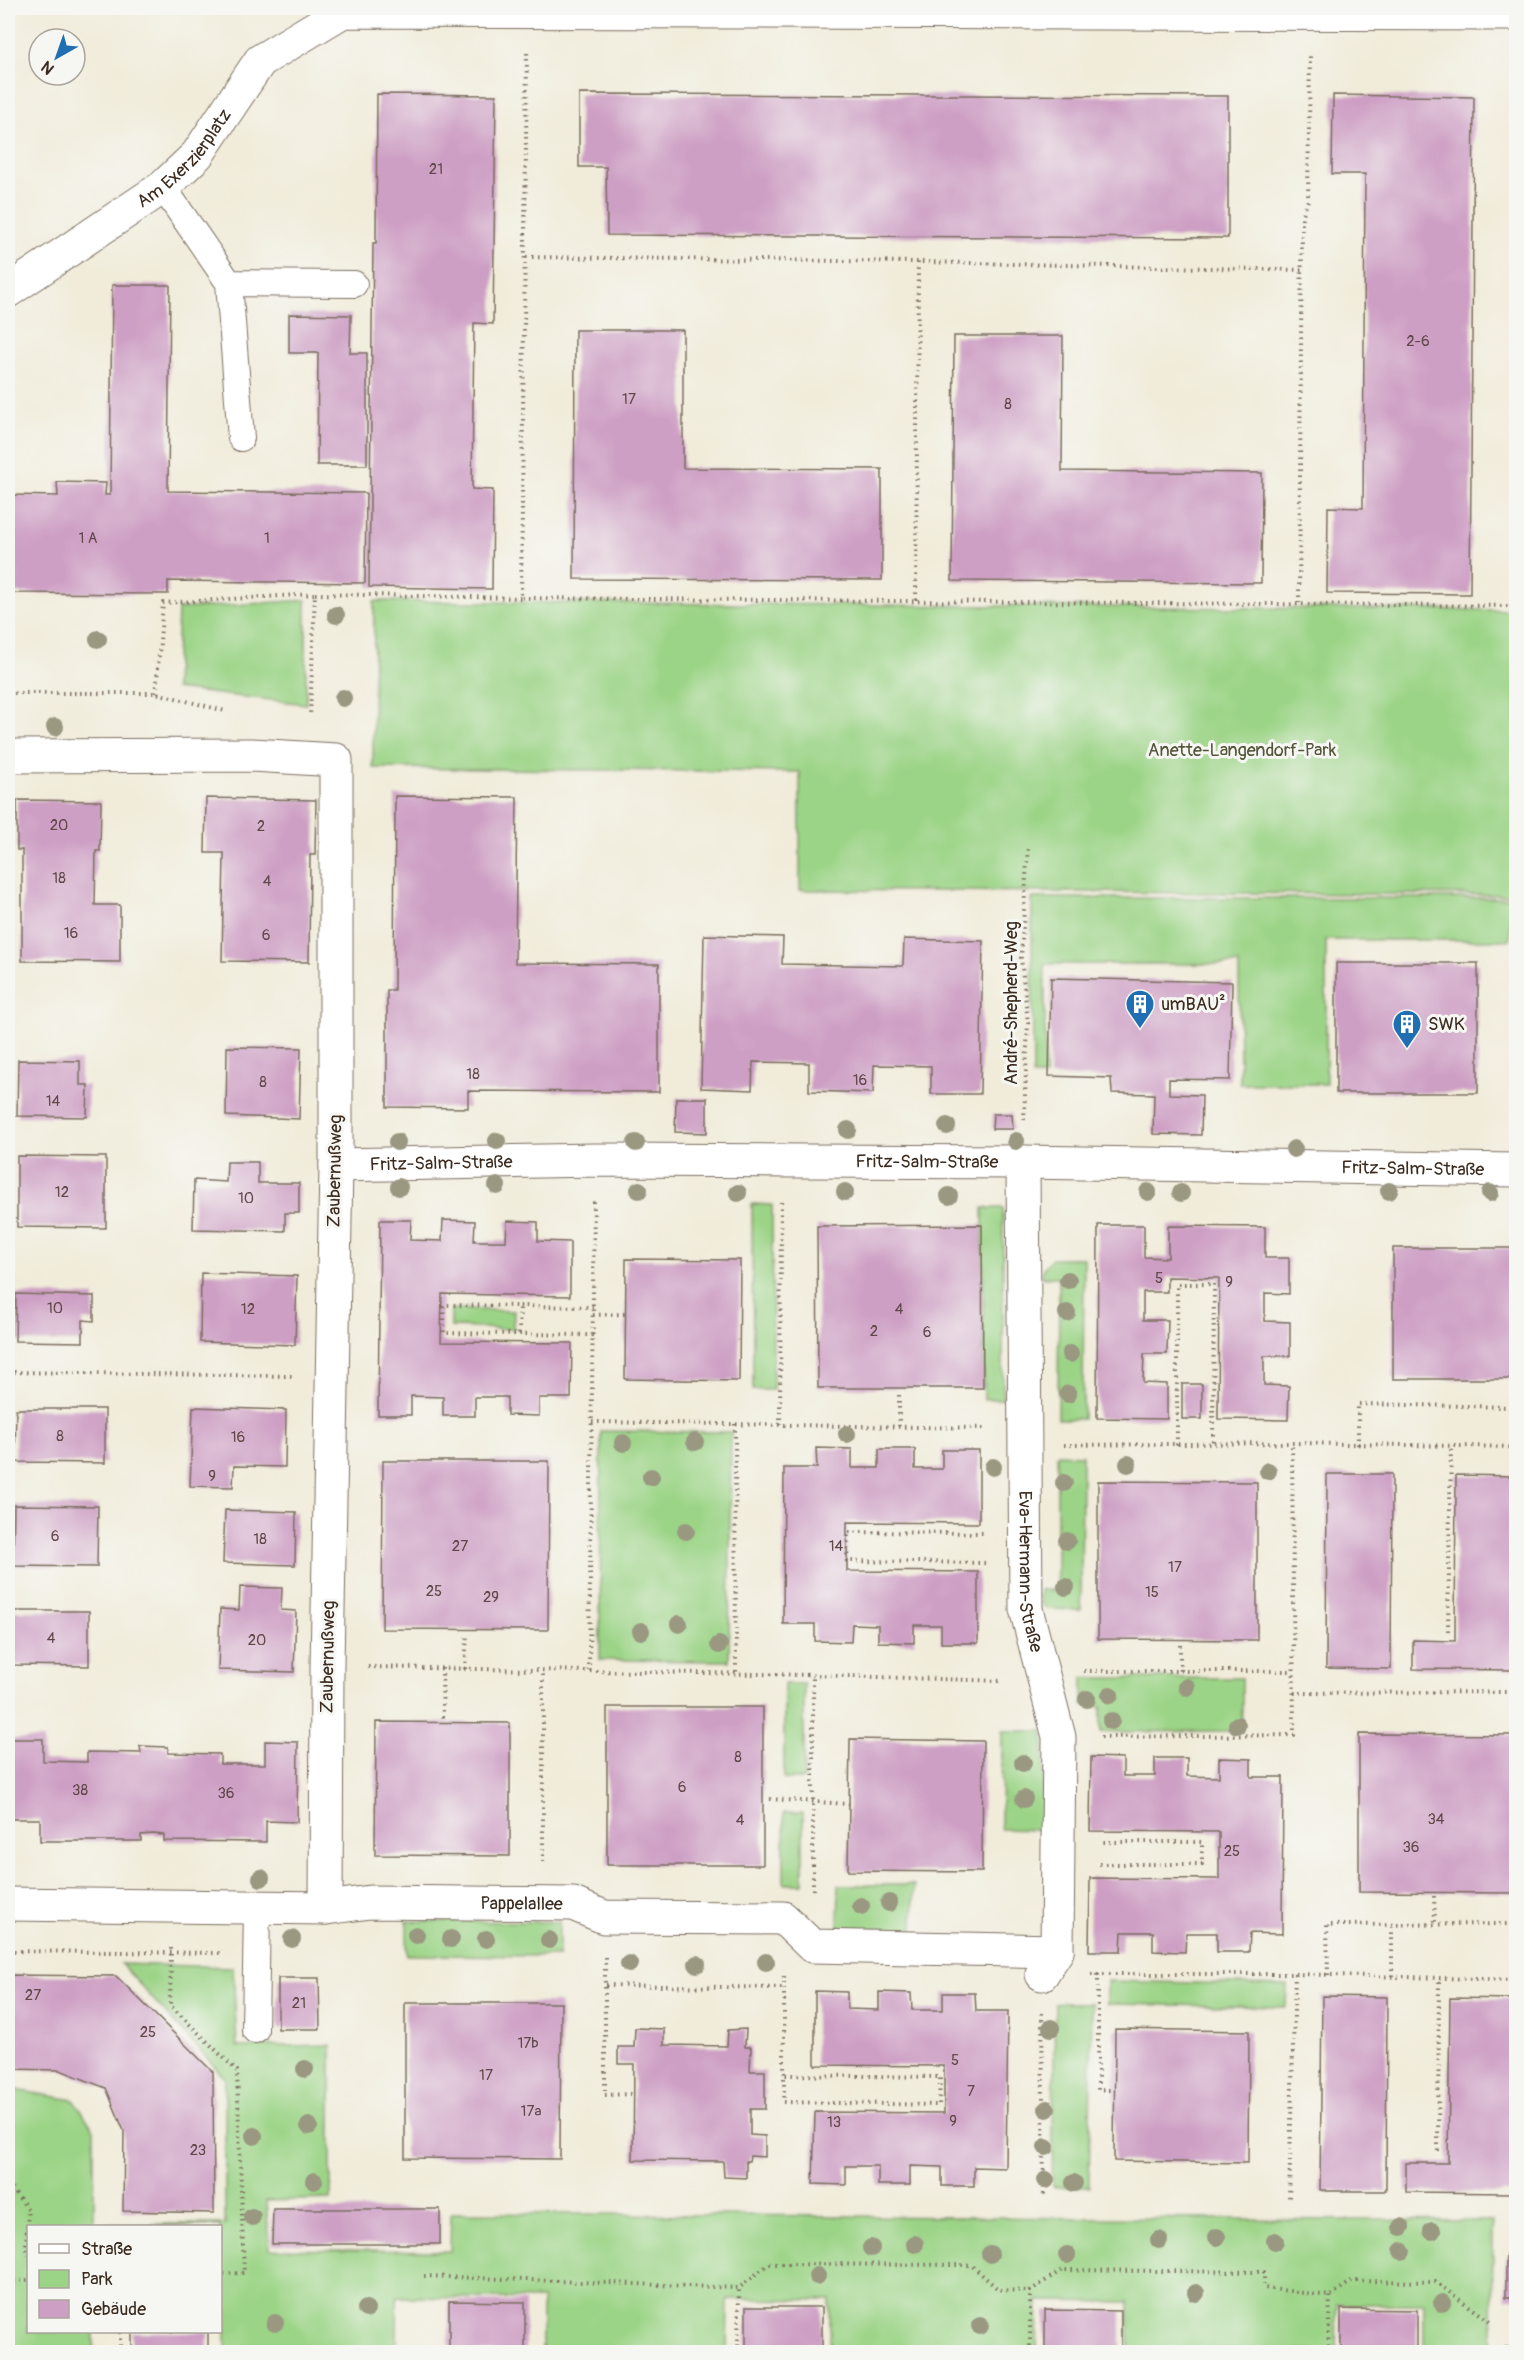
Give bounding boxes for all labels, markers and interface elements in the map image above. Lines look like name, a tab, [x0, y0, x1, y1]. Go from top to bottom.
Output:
north arrow	[27, 27, 87, 87]
text: N	[37, 56, 59, 79]
street label: Am Exerzierplatz	[132, 104, 236, 213]
house number: 21	[429, 160, 443, 179]
house number: 2-6	[1406, 332, 1430, 351]
house number: 17	[622, 390, 636, 409]
house number: 8	[1004, 395, 1012, 414]
house number: 1 A	[79, 529, 98, 548]
house number: 1	[264, 529, 270, 548]
park label: Anette-Langendorf-Park	[1148, 739, 1337, 762]
house number: 20	[50, 816, 68, 835]
house number: 2	[257, 817, 265, 836]
house number: 18	[52, 869, 66, 888]
house number: 4	[263, 872, 272, 891]
street label: André-Shepherd-Weg	[1000, 921, 1023, 1085]
house number: 16	[64, 924, 78, 943]
house number: 6	[262, 926, 270, 945]
building icon: umBAU²	[1124, 988, 1156, 1030]
place label: umBAU²	[1161, 993, 1225, 1016]
building icon: SWK	[1391, 1008, 1423, 1050]
place label: SWK	[1428, 1013, 1465, 1036]
house number: 18	[466, 1065, 480, 1084]
house number: 16	[853, 1071, 867, 1090]
house number: 8	[259, 1073, 267, 1092]
house number: 14	[46, 1092, 61, 1111]
street label: Zaubernußweg	[323, 1115, 347, 1227]
street label: Fritz-Salm-Straße	[369, 1150, 513, 1176]
street label: Fritz-Salm-Straße	[855, 1150, 999, 1173]
street label: Fritz-Salm-Straße	[1341, 1156, 1485, 1181]
house number: 12	[55, 1183, 69, 1202]
house number: 10	[238, 1189, 254, 1208]
house number: 5	[1155, 1269, 1163, 1288]
house number: 9	[1225, 1273, 1233, 1292]
house number: 10	[47, 1299, 63, 1318]
house number: 12	[241, 1300, 255, 1319]
house number: 4	[895, 1300, 904, 1319]
house number: 2	[870, 1322, 878, 1341]
house number: 6	[923, 1323, 931, 1342]
house number: 8	[56, 1427, 64, 1446]
house number: 16	[231, 1428, 245, 1447]
house number: 9	[208, 1467, 216, 1486]
street label: Eva-Hermann-Straße	[1014, 1491, 1048, 1655]
house number: 6	[51, 1527, 59, 1546]
house number: 18	[253, 1530, 267, 1549]
house number: 27	[452, 1537, 468, 1556]
house number: 14	[829, 1537, 844, 1556]
house number: 17	[1168, 1558, 1182, 1577]
house number: 25	[426, 1582, 442, 1601]
house number: 15	[1145, 1583, 1159, 1602]
house number: 29	[483, 1588, 499, 1607]
street label: Zaubernußweg	[316, 1601, 340, 1713]
house number: 4	[47, 1629, 56, 1648]
house number: 20	[248, 1631, 266, 1650]
house number: 8	[734, 1748, 742, 1767]
house number: 6	[678, 1778, 686, 1797]
house number: 38	[72, 1781, 88, 1800]
house number: 36	[217, 1784, 235, 1803]
house number: 34	[1427, 1810, 1445, 1829]
house number: 4	[736, 1811, 745, 1830]
house number: 36	[1402, 1838, 1420, 1857]
house number: 25	[1224, 1842, 1240, 1861]
street label: Pappelallee	[480, 1892, 563, 1915]
house number: 27	[25, 1986, 41, 2005]
house number: 21	[292, 1994, 306, 2013]
house number: 25	[140, 2023, 156, 2042]
house number: 17b	[517, 2034, 539, 2053]
house number: 5	[951, 2051, 959, 2070]
house number: 17	[479, 2066, 493, 2085]
house number: 7	[967, 2082, 975, 2101]
house number: 17a	[521, 2102, 541, 2121]
house number: 9	[949, 2112, 957, 2131]
house number: 13	[827, 2113, 841, 2132]
house number: 23	[190, 2141, 206, 2160]
legend	[27, 2225, 222, 2333]
text: Straße	[81, 2238, 132, 2261]
text: Park	[81, 2268, 113, 2291]
text: Gebäude	[81, 2298, 146, 2321]

